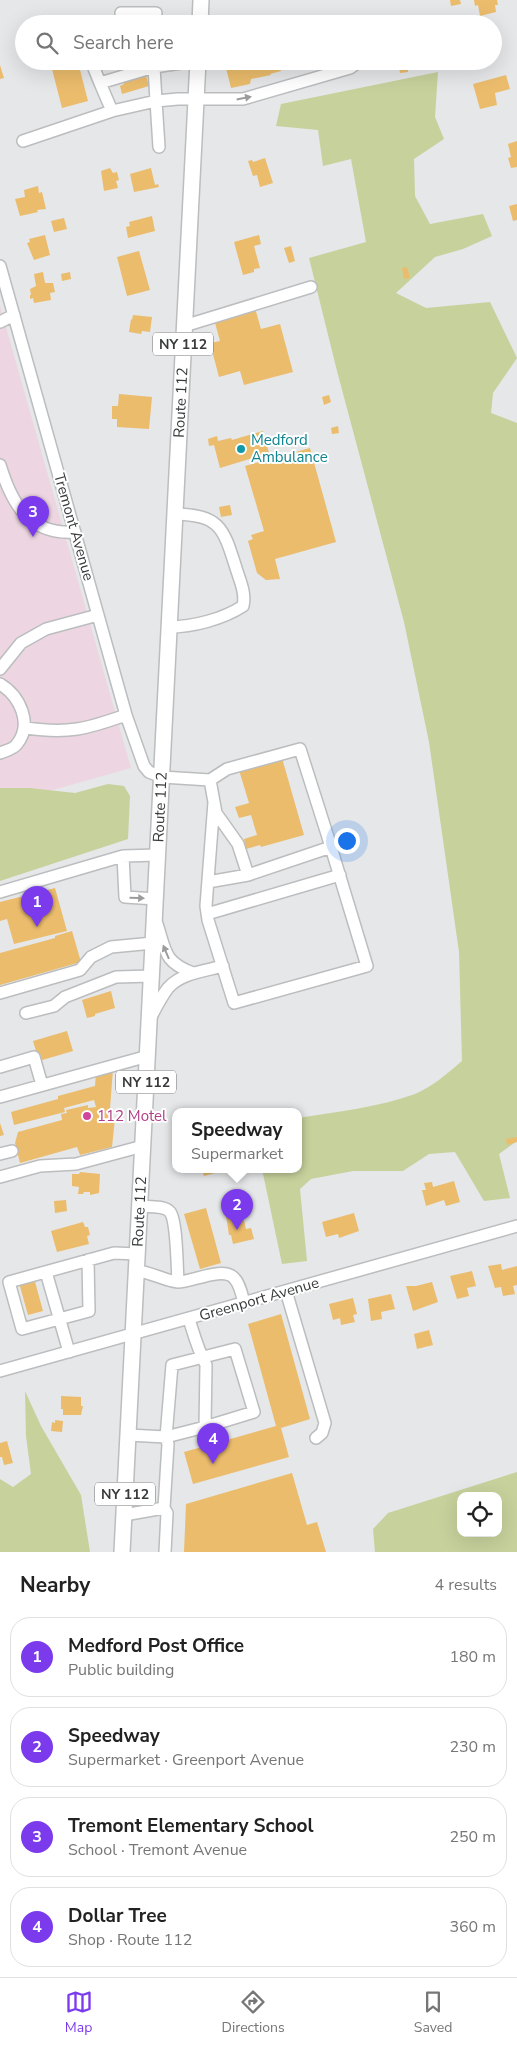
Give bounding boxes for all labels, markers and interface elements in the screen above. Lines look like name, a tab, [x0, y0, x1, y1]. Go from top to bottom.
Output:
search box	[15, 15, 502, 70]
icon: search	[33, 29, 61, 57]
text: Search here	[73, 30, 174, 56]
one-way arrow	[237, 93, 253, 101]
road number: NY 112	[153, 332, 213, 356]
street label: Route 112	[169, 367, 192, 438]
place label: Medford Ambulance	[251, 430, 328, 467]
marker: Medford Ambulance	[235, 443, 247, 455]
street label: Tremont Avenue	[49, 471, 99, 583]
pin: 3	[17, 496, 49, 537]
street label: Route 112	[148, 771, 172, 843]
your location	[334, 828, 360, 854]
pin: 1	[21, 886, 53, 927]
one-way arrow	[129, 894, 145, 902]
one-way arrow	[162, 945, 170, 959]
road number: NY 112	[116, 1070, 176, 1094]
place label: 112 Motel	[97, 1106, 167, 1126]
popup	[172, 1108, 302, 1173]
marker: 112 Motel	[81, 1110, 93, 1122]
text: Speedway	[191, 1117, 283, 1143]
text: Supermarket	[191, 1143, 283, 1165]
street label: Route 112	[128, 1176, 151, 1247]
pin: 2	[221, 1189, 253, 1230]
street label: Greenport Avenue	[197, 1272, 321, 1326]
pin: 4	[197, 1423, 229, 1464]
road number: NY 112	[95, 1482, 155, 1506]
map controls	[457, 1492, 502, 1537]
button: locate	[457, 1492, 502, 1537]
text: Nearby	[20, 1571, 90, 1599]
text: 4 results	[435, 1574, 497, 1596]
text: Medford Post Office	[68, 1633, 244, 1659]
text: 1	[32, 1646, 42, 1668]
text: 180 m	[449, 1646, 496, 1668]
text: Public building	[68, 1659, 174, 1681]
text: Speedway	[68, 1723, 160, 1749]
text: 2	[32, 1736, 42, 1758]
text: 230 m	[449, 1736, 496, 1758]
text: Supermarket · Greenport Avenue	[68, 1749, 304, 1771]
text: Tremont Elementary School	[68, 1813, 314, 1839]
text: 3	[32, 1826, 42, 1848]
text: 250 m	[449, 1826, 496, 1848]
text: School · Tremont Avenue	[68, 1839, 247, 1861]
text: Dollar Tree	[68, 1903, 167, 1929]
text: 4	[32, 1916, 42, 1938]
text: 360 m	[449, 1916, 496, 1938]
text: Shop · Route 112	[68, 1929, 192, 1951]
tab: Map	[65, 1988, 93, 2037]
tab: Directions	[222, 1988, 285, 2037]
tab: Saved	[414, 1988, 452, 2037]

